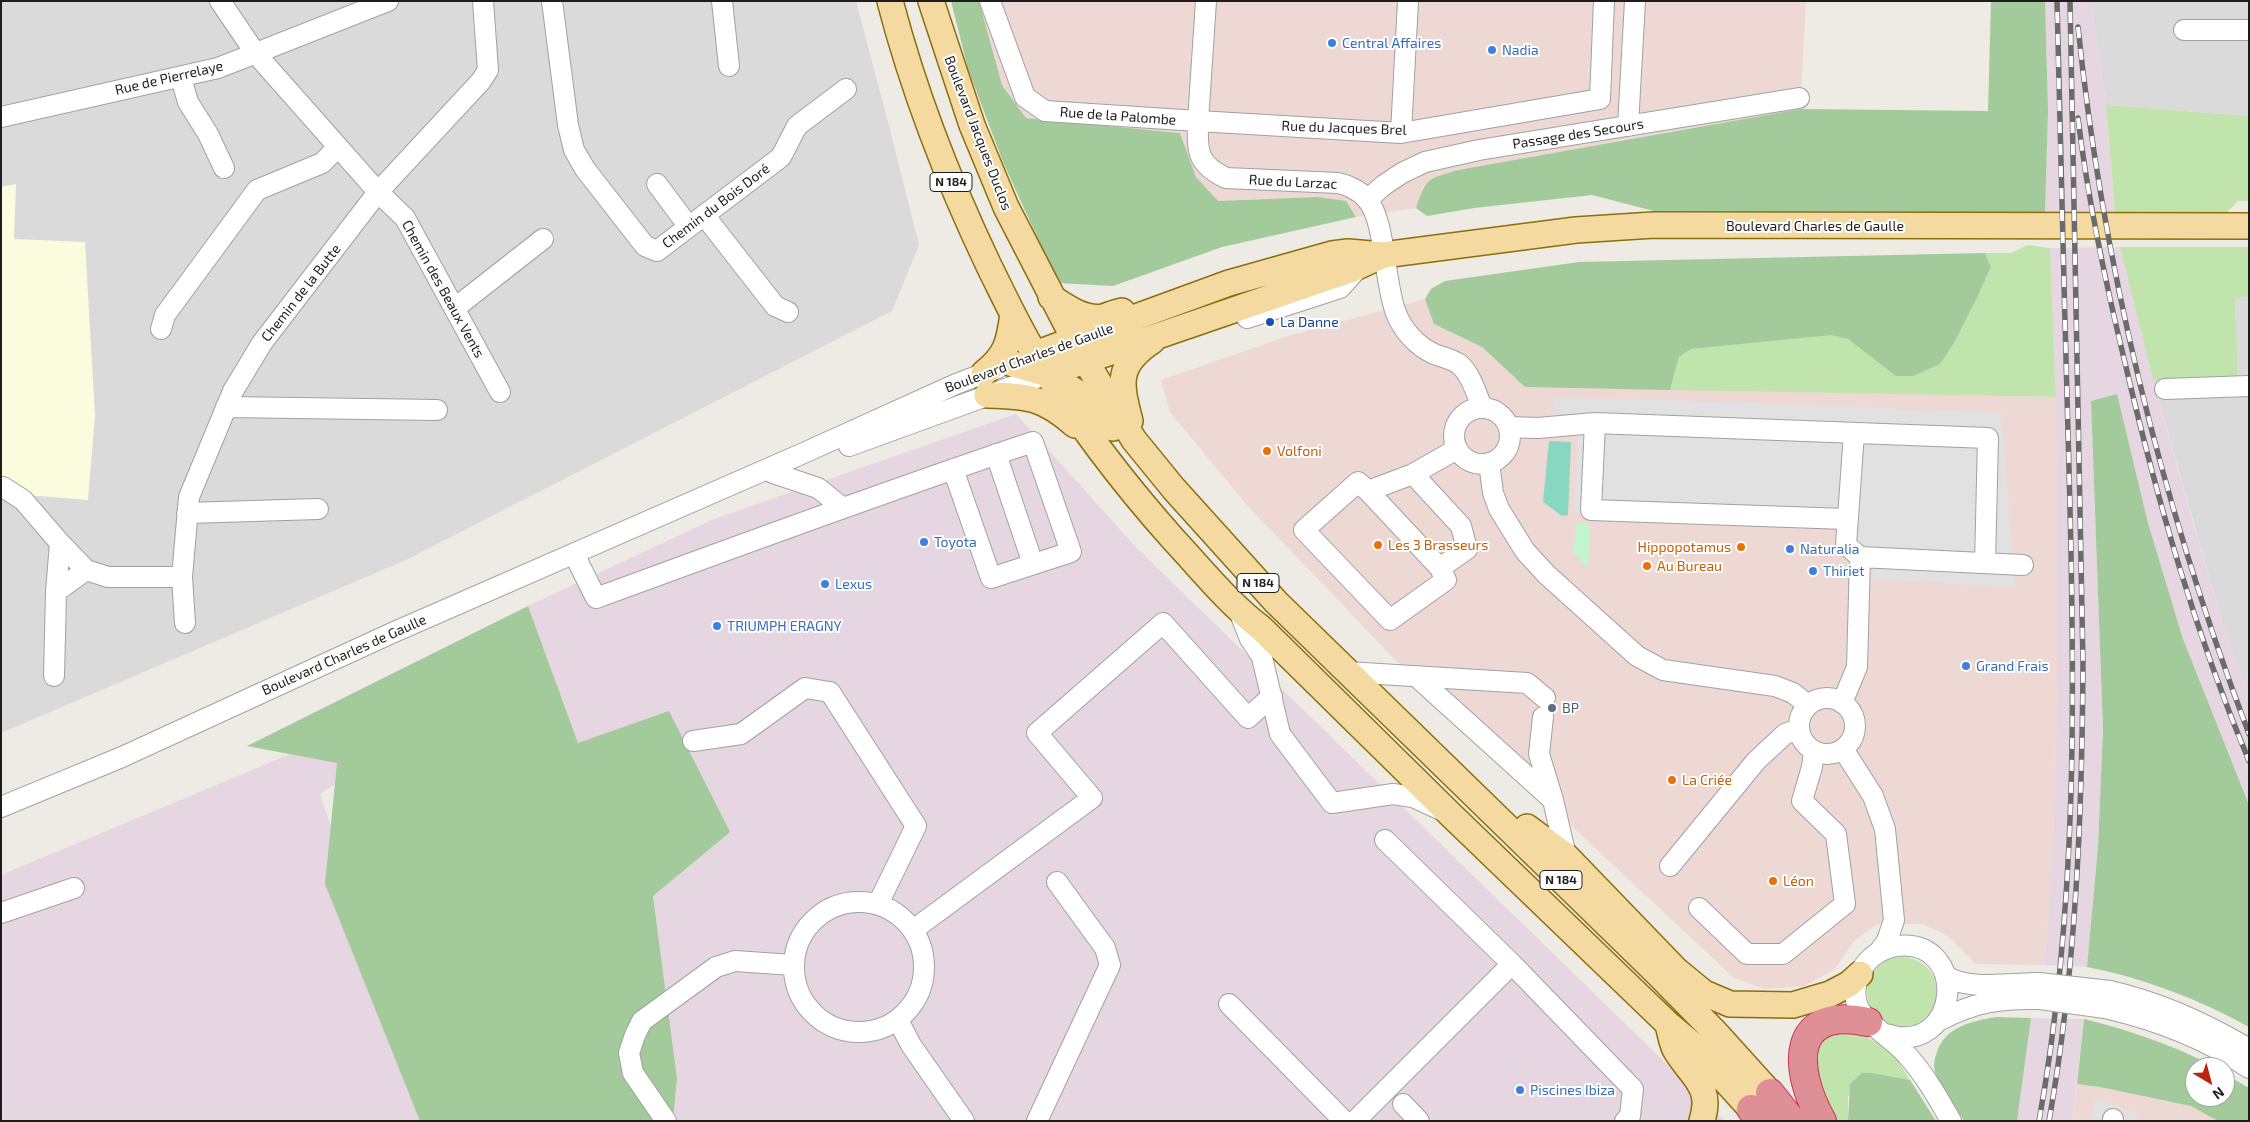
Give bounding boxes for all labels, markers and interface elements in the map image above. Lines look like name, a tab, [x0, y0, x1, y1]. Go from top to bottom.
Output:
place label: Central Affaires	[1342, 35, 1441, 51]
marker: Central Affaires	[1326, 37, 1338, 49]
place label: Nadia	[1502, 42, 1539, 58]
marker: Nadia	[1486, 44, 1498, 56]
street label: Boulevard Jacques Duclos	[941, 53, 1015, 213]
street label: Rue de Pierrelaye	[113, 57, 225, 99]
street label: Rue de la Palombe	[1059, 104, 1177, 128]
street label: Passage des Secours	[1511, 115, 1645, 153]
street label: Rue du Jacques Brel	[1281, 117, 1407, 139]
street label: Chemin du Bois Doré	[659, 160, 773, 252]
street label: Rue du Larzac	[1248, 171, 1338, 193]
road number: N 184	[930, 172, 972, 192]
street label: Chemin des Beaux Vents	[398, 217, 488, 361]
street label: Boulevard Charles de Gaulle	[1726, 218, 1904, 234]
street label: Chemin de la Butte	[258, 241, 344, 345]
place label: La Danne	[1280, 314, 1339, 330]
marker: La Danne	[1264, 316, 1276, 328]
street label: Boulevard Charles de Gaulle	[942, 320, 1116, 396]
place label: Volfoni	[1277, 443, 1322, 459]
marker: Volfoni	[1261, 445, 1273, 457]
place label: Toyota	[934, 534, 977, 550]
marker: Toyota	[918, 536, 930, 548]
place label: Les 3 Brasseurs	[1388, 537, 1488, 553]
marker: Les 3 Brasseurs	[1372, 539, 1384, 551]
place label: Hippopotamus	[1638, 539, 1731, 555]
marker: Hippopotamus	[1735, 541, 1747, 553]
place label: Naturalia	[1800, 541, 1859, 557]
marker: Naturalia	[1784, 543, 1796, 555]
place label: Au Bureau	[1657, 558, 1722, 574]
marker: Au Bureau	[1641, 560, 1653, 572]
place label: Thiriet	[1823, 563, 1865, 579]
marker: Thiriet	[1807, 565, 1819, 577]
road number: N 184	[1237, 574, 1279, 592]
place label: Lexus	[835, 576, 872, 592]
marker: Lexus	[819, 578, 831, 590]
street label: Boulevard Charles de Gaulle	[259, 611, 429, 699]
place label: TRIUMPH ERAGNY	[727, 618, 842, 634]
marker: TRIUMPH ERAGNY	[711, 620, 723, 632]
place label: Grand Frais	[1976, 658, 2049, 674]
marker: Grand Frais	[1960, 660, 1972, 672]
place label: BP	[1562, 700, 1579, 716]
marker: BP	[1546, 702, 1558, 714]
place label: La Criée	[1682, 772, 1732, 788]
marker: La Criée	[1666, 774, 1678, 786]
road number: N 184	[1540, 870, 1582, 890]
place label: Léon	[1783, 873, 1814, 889]
marker: Léon	[1767, 875, 1779, 887]
north arrow	[2185, 1057, 2235, 1107]
place label: Piscines Ibiza	[1530, 1082, 1615, 1098]
marker: Piscines Ibiza	[1514, 1084, 1526, 1096]
text: N	[2210, 1084, 2228, 1103]

